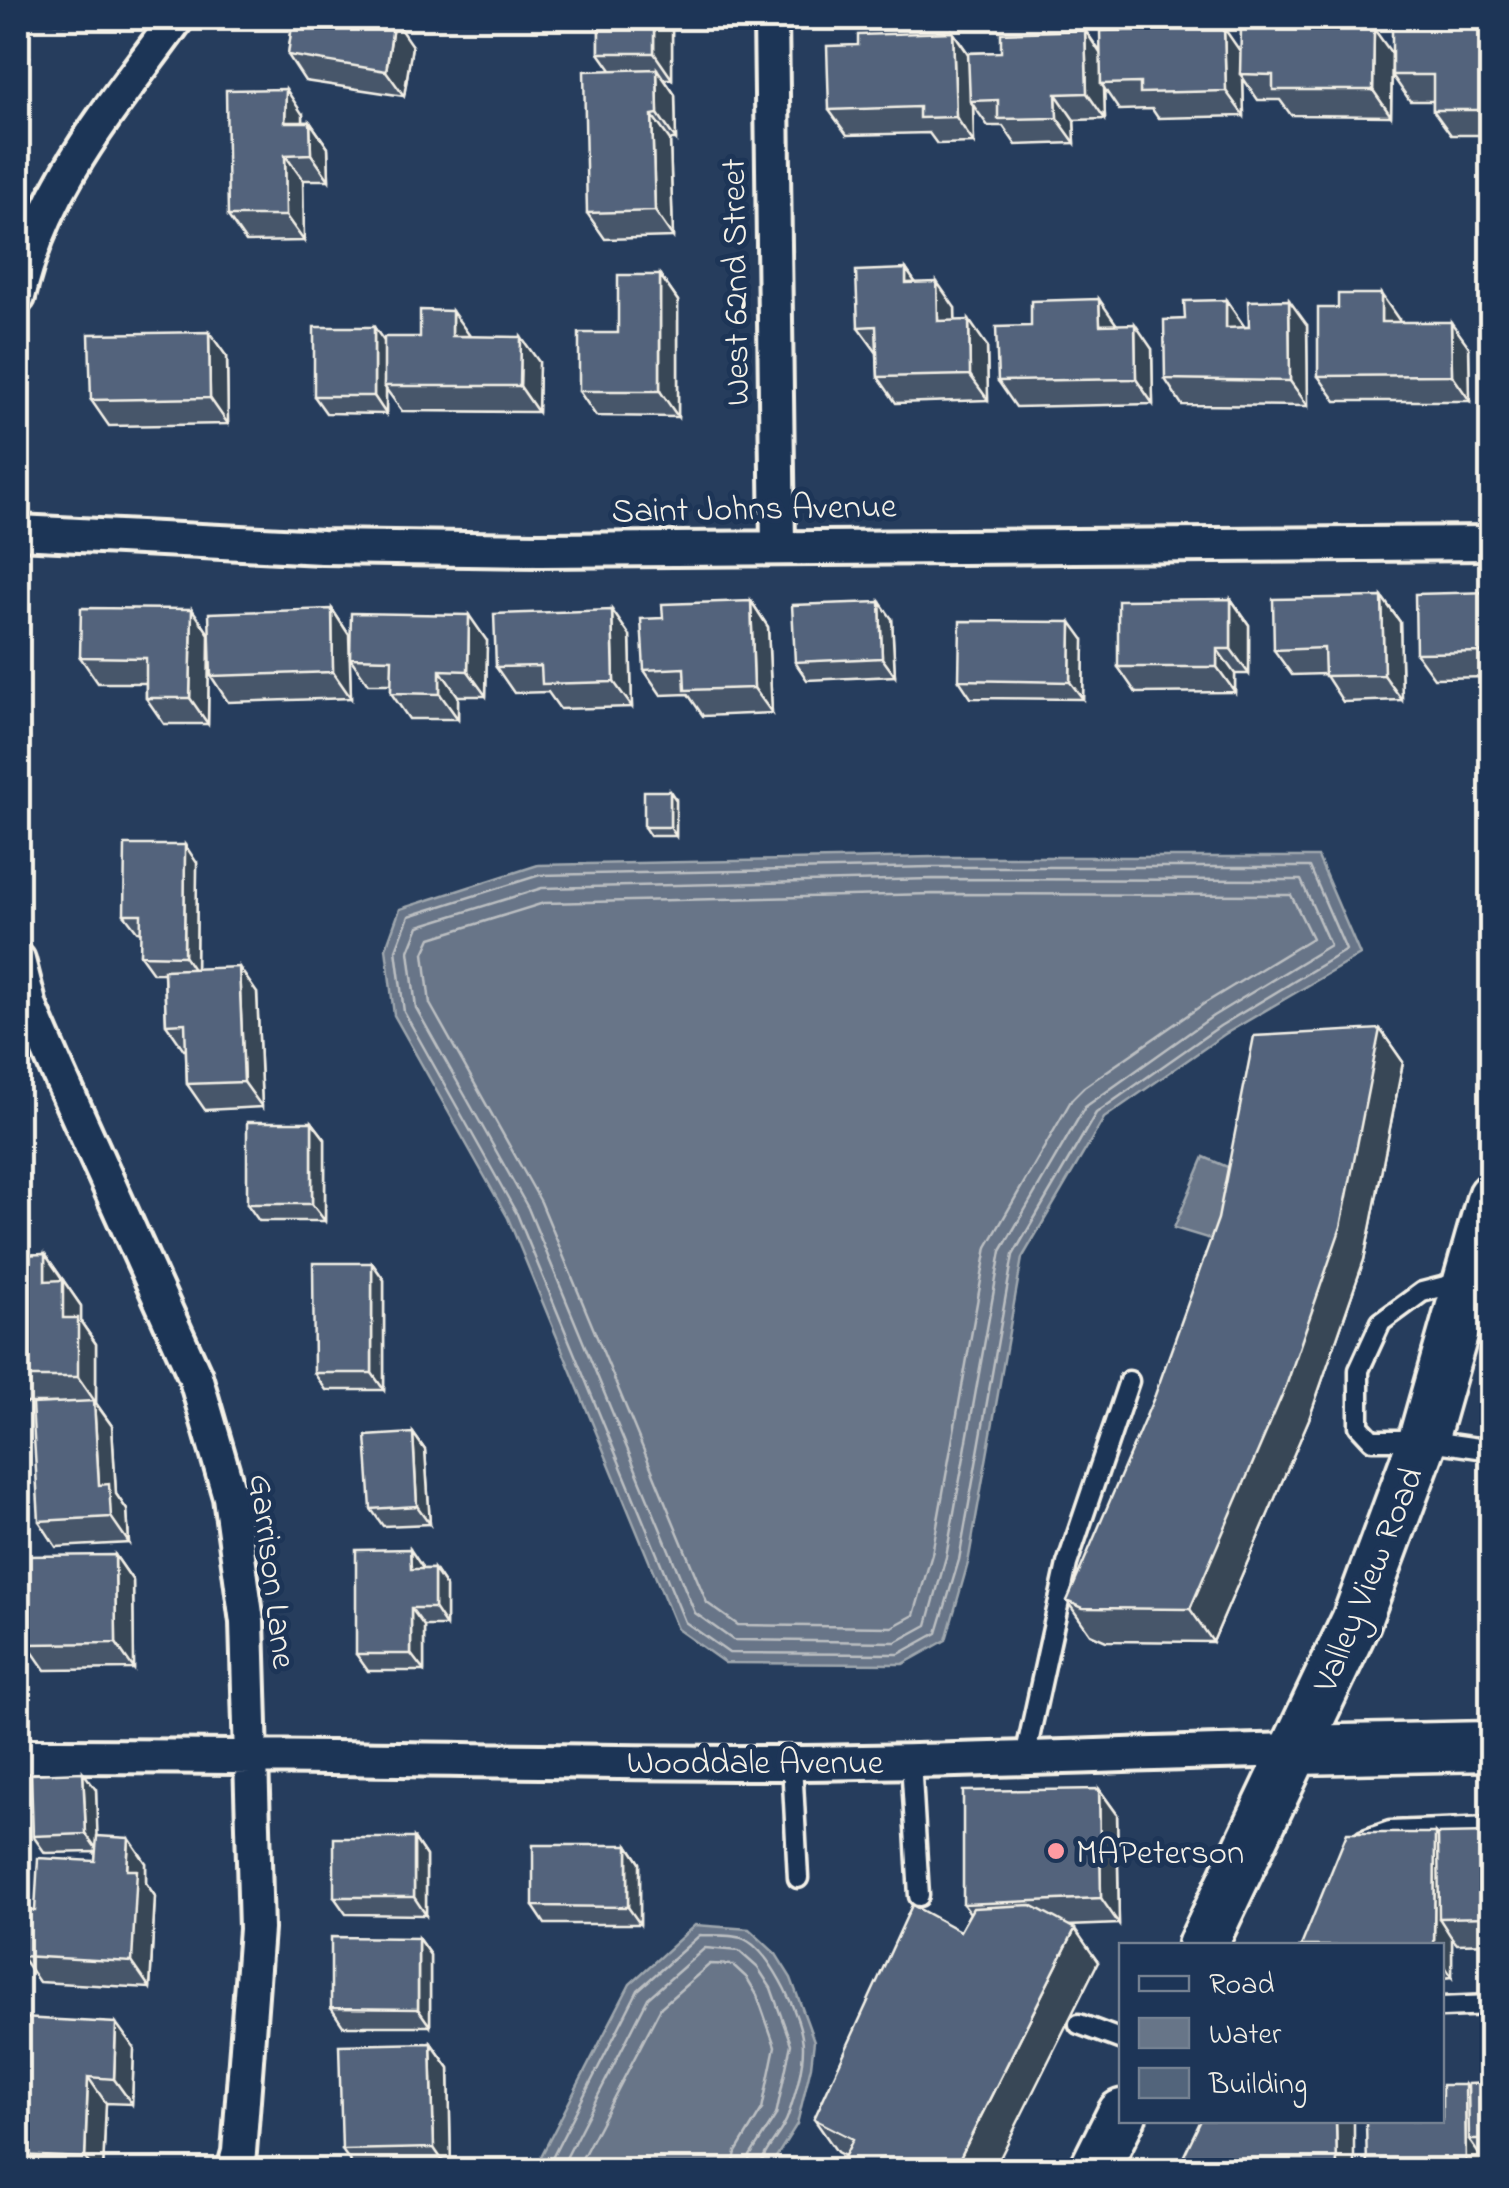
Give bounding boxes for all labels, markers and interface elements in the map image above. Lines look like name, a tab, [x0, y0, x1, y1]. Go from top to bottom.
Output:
street label: West 62nd Street	[710, 157, 765, 406]
street label: Saint Johns Avenue	[611, 483, 897, 538]
street label: Valley View Road	[1301, 1460, 1439, 1702]
street label: Garrison Lane	[233, 1471, 308, 1672]
street label: Wooddale Avenue	[627, 1739, 884, 1790]
place label: MAPeterson	[1076, 1829, 1244, 1880]
marker: MAPeterson	[1045, 1840, 1067, 1862]
legend	[1119, 1943, 1444, 2123]
text: Road	[1209, 1964, 1274, 2008]
text: Water	[1209, 2014, 1282, 2058]
text: Building	[1208, 2064, 1307, 2108]

